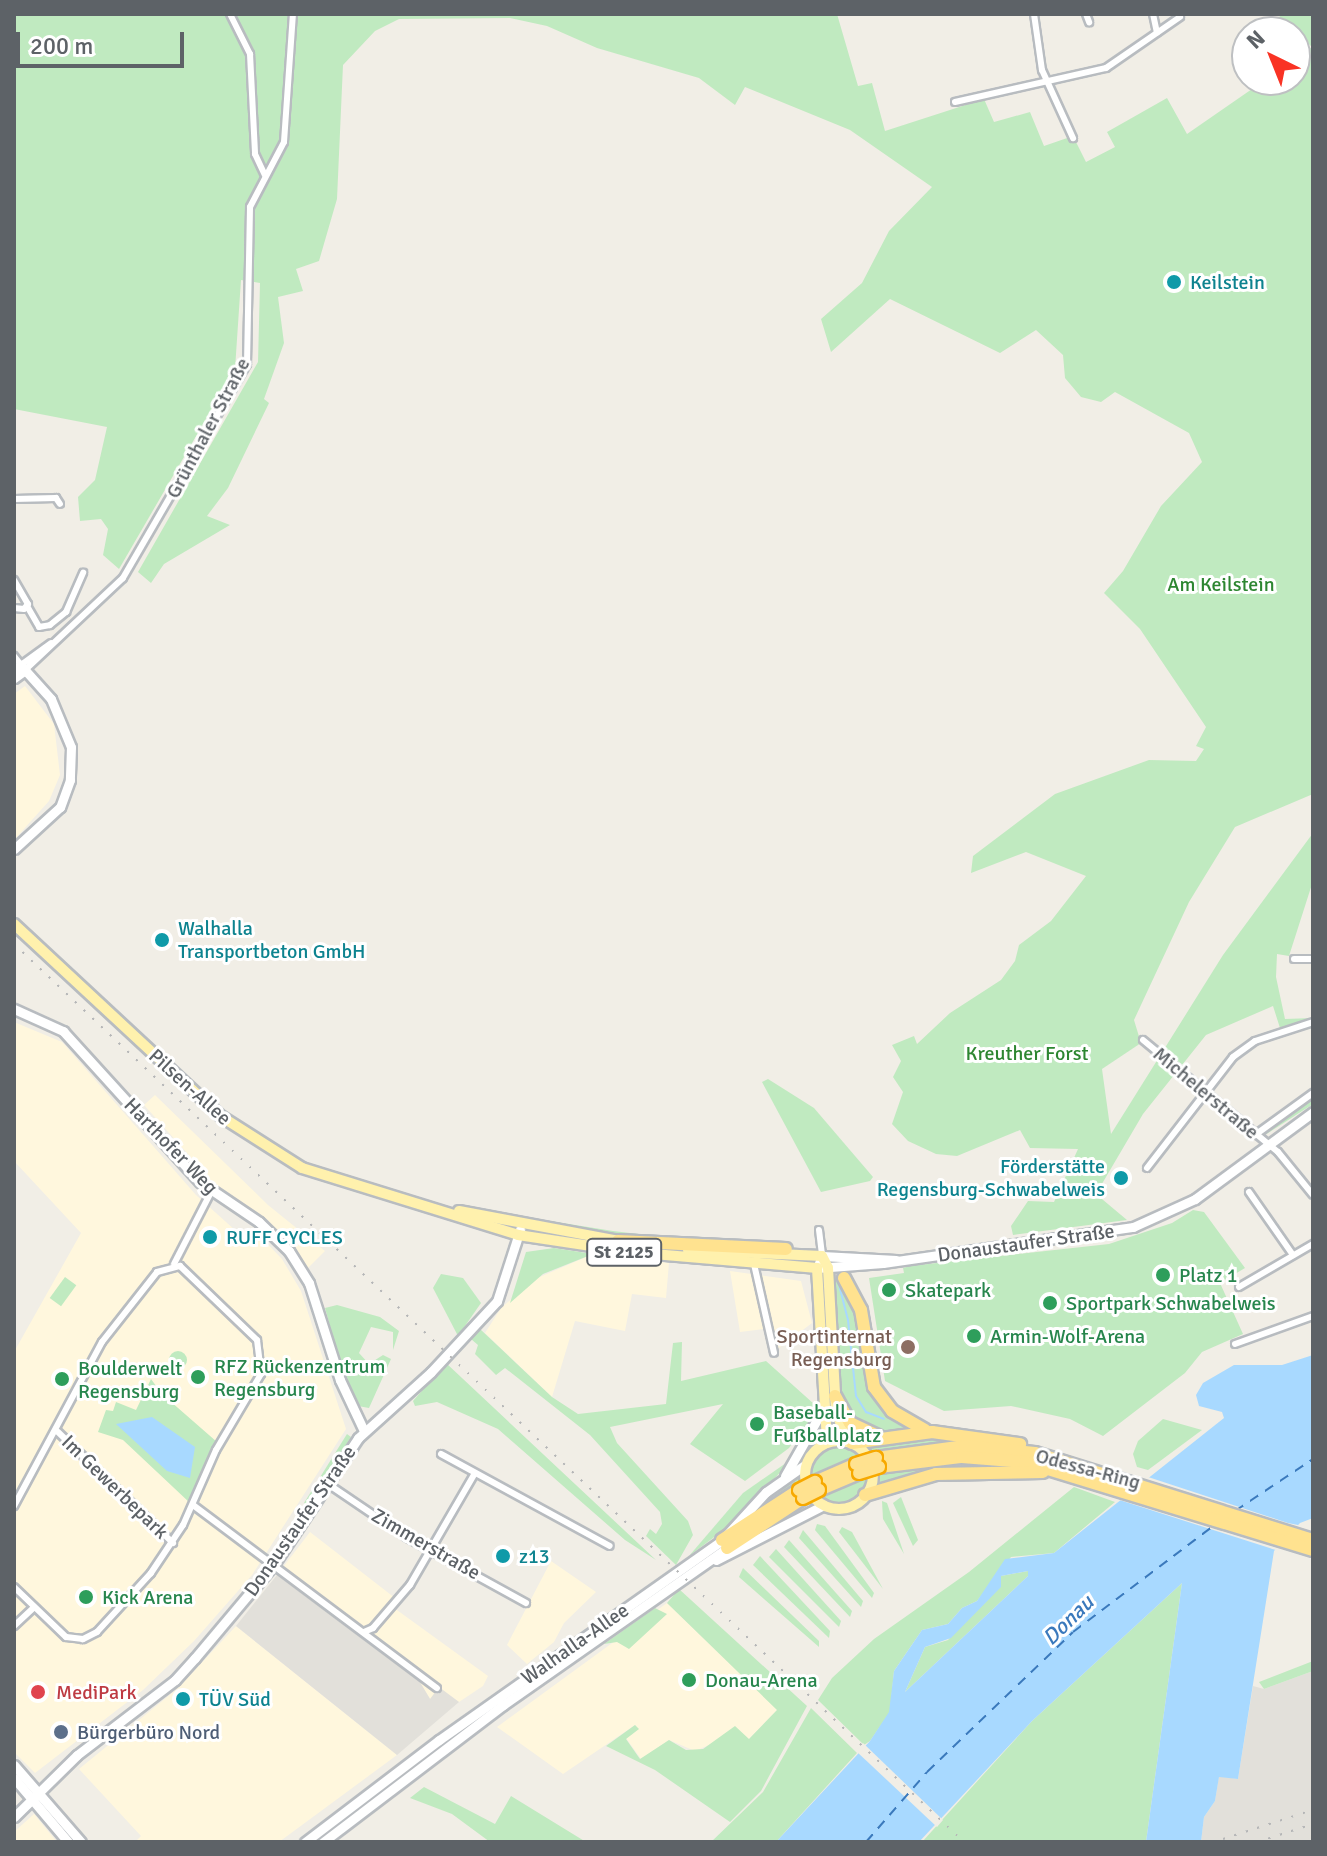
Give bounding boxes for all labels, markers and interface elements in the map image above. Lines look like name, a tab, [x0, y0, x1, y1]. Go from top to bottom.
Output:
scale bar	[20, 16, 188, 66]
north arrow	[1231, 16, 1311, 96]
text: N	[1241, 24, 1270, 55]
text: 200 m	[30, 31, 93, 61]
place label: Keilstein	[1190, 270, 1265, 294]
marker: Keilstein	[1165, 273, 1183, 291]
street label: Grünthaler Straße	[161, 354, 255, 502]
park label: Am Keilstein	[1167, 572, 1275, 596]
place label: Walhalla Transportbeton GmbH	[178, 916, 366, 963]
marker: Walhalla Transportbeton GmbH	[153, 931, 171, 949]
park label: Kreuther Forst	[966, 1041, 1088, 1065]
street label: Michelerstraße	[1148, 1042, 1264, 1144]
street label: Pilsen-Allee	[144, 1044, 236, 1130]
street label: Harthofer Weg	[119, 1093, 223, 1199]
place label: Förderstätte Regensburg-Schwabelweis	[877, 1154, 1105, 1201]
marker: Förderstätte Regensburg-Schwabelweis	[1112, 1169, 1130, 1187]
street label: Donaustaufer Straße	[936, 1219, 1116, 1267]
place label: RUFF CYCLES	[226, 1225, 343, 1249]
marker: RUFF CYCLES	[201, 1228, 219, 1246]
road number: St 2125	[586, 1238, 662, 1266]
place label: Platz 1	[1179, 1263, 1238, 1287]
marker: Platz 1	[1154, 1266, 1172, 1284]
place label: Skatepark	[905, 1278, 991, 1302]
marker: Skatepark	[880, 1281, 898, 1299]
place label: Sportpark Schwabelweis	[1066, 1291, 1276, 1315]
marker: Sportpark Schwabelweis	[1041, 1294, 1059, 1312]
place label: Sportinternat Regensburg	[777, 1324, 892, 1371]
place label: Armin-Wolf-Arena	[990, 1324, 1145, 1348]
marker: Armin-Wolf-Arena	[965, 1327, 983, 1345]
marker: Sportinternat Regensburg	[899, 1338, 917, 1356]
place label: RFZ Rückenzentrum Regensburg	[214, 1354, 385, 1401]
place label: Boulderwelt Regensburg	[78, 1356, 182, 1403]
marker: RFZ Rückenzentrum Regensburg	[189, 1368, 207, 1386]
marker: Boulderwelt Regensburg	[53, 1370, 71, 1388]
place label: Baseball- Fußballplatz	[773, 1400, 881, 1447]
marker: Baseball- Fußballplatz	[748, 1415, 766, 1433]
street label: Im Gewerbepark	[57, 1430, 173, 1544]
street label: Donaustaufer Straße	[239, 1441, 361, 1601]
street label: Odessa-Ring	[1033, 1444, 1143, 1494]
street label: Zimmerstraße	[367, 1503, 485, 1585]
place label: z13	[519, 1544, 550, 1568]
marker: z13	[494, 1547, 512, 1565]
place label: Kick Arena	[102, 1585, 193, 1609]
marker: Kick Arena	[77, 1588, 95, 1606]
water label: Donau	[1037, 1589, 1099, 1651]
street label: Walhalla-Allee	[517, 1598, 633, 1690]
place label: Donau-Arena	[705, 1668, 818, 1692]
marker: Donau-Arena	[680, 1671, 698, 1689]
place label: MediPark	[56, 1680, 137, 1704]
marker: MediPark	[27, 1681, 49, 1703]
place label: TÜV Süd	[199, 1687, 271, 1711]
marker: TÜV Süd	[174, 1690, 192, 1708]
place label: Bürgerbüro Nord	[77, 1720, 220, 1744]
marker: Bürgerbüro Nord	[52, 1723, 70, 1741]

